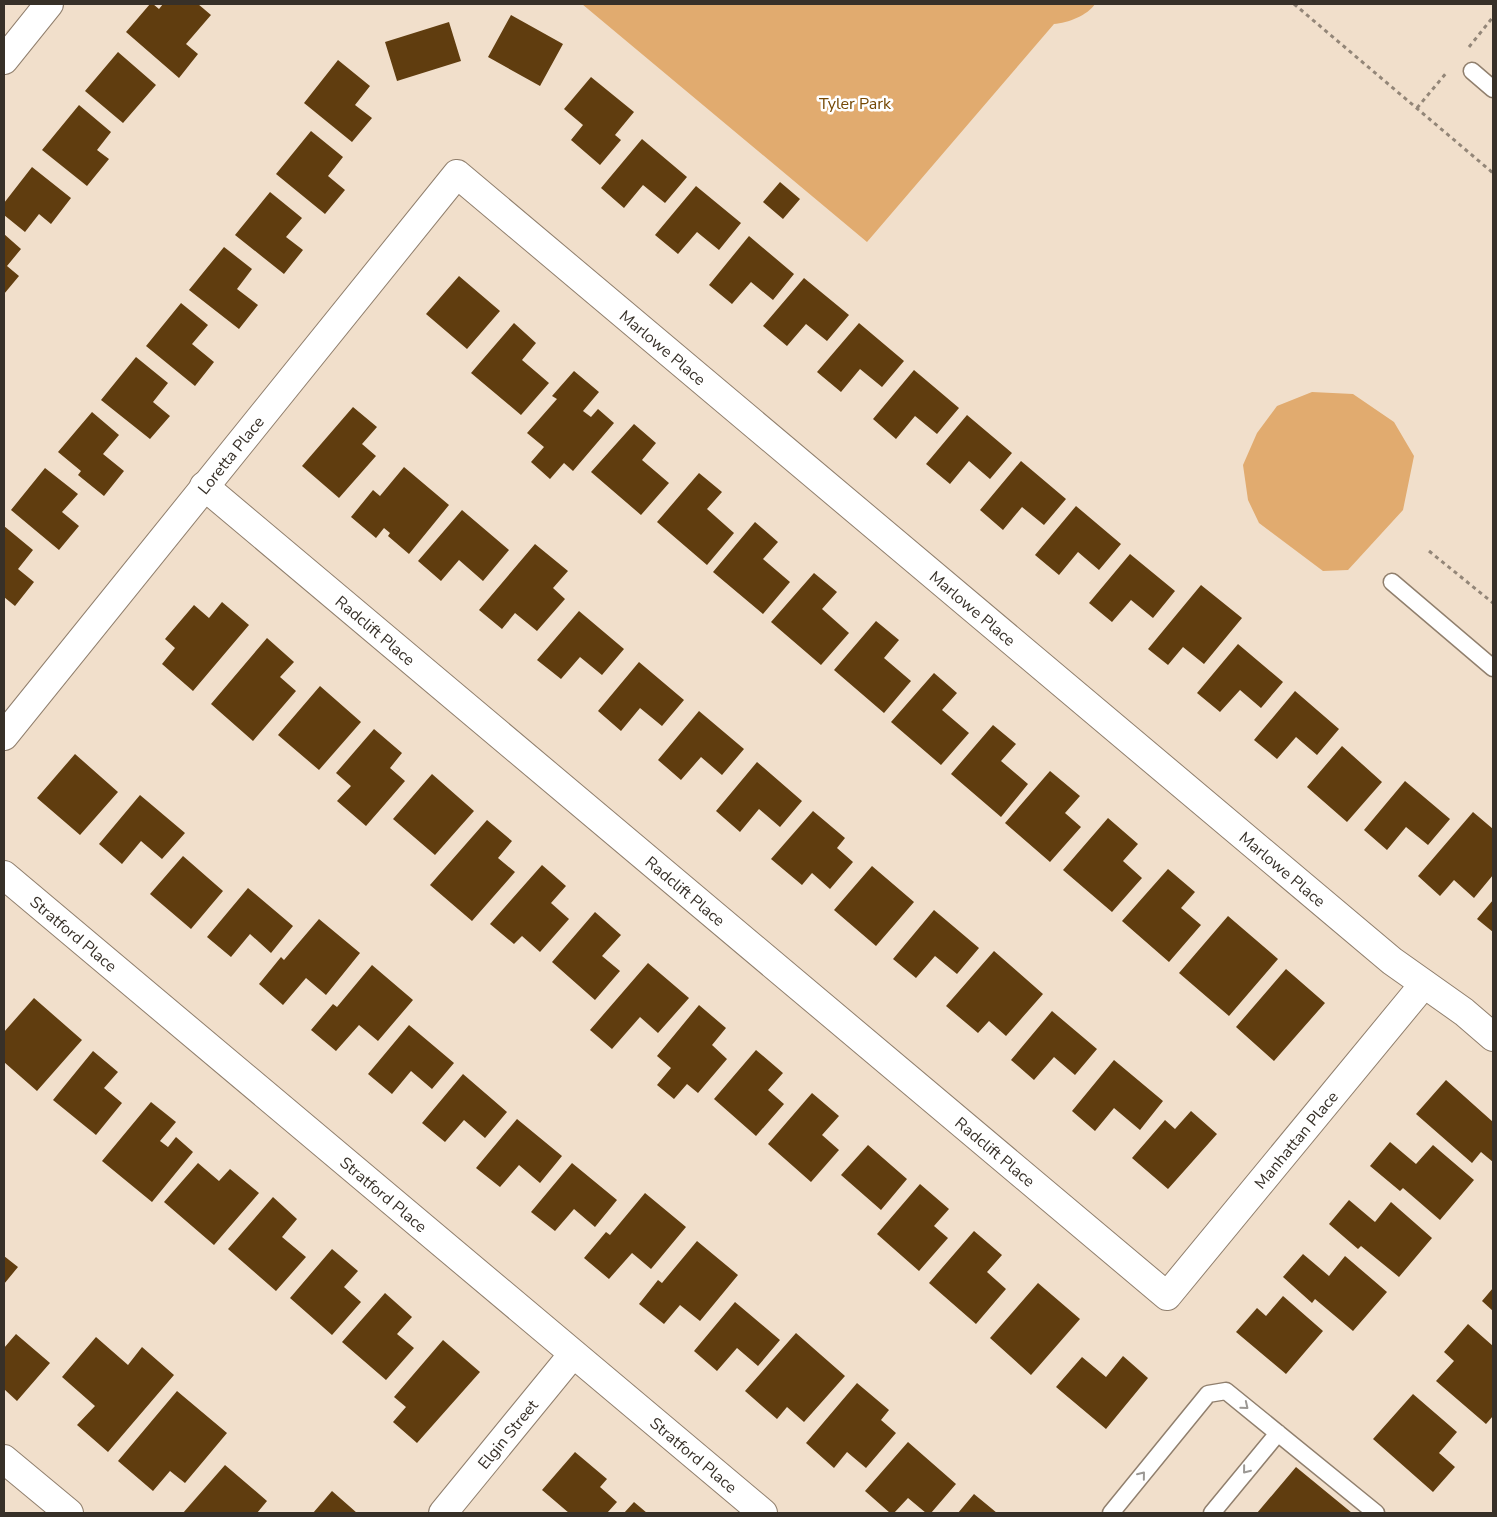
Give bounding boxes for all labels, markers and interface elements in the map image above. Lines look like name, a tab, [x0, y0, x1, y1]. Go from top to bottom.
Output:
park label: Tyler Park	[819, 93, 892, 115]
street label: Marlowe Place	[614, 305, 710, 391]
street label: Loretta Place	[193, 412, 270, 499]
street label: Marlowe Place	[924, 566, 1020, 652]
street label: Radclift Place	[330, 591, 419, 671]
street label: Marlowe Place	[1234, 827, 1330, 912]
street label: Radclift Place	[640, 852, 729, 932]
street label: Stratford Place	[25, 891, 121, 977]
street label: Manhattan Place	[1250, 1087, 1343, 1194]
street label: Radclift Place	[950, 1112, 1039, 1192]
street label: Stratford Place	[335, 1152, 431, 1238]
street label: Elgin Street	[473, 1395, 544, 1474]
one-way arrow	[1239, 1401, 1248, 1409]
street label: Stratford Place	[645, 1413, 741, 1499]
one-way arrow	[1244, 1464, 1252, 1473]
one-way arrow	[1136, 1472, 1145, 1481]

